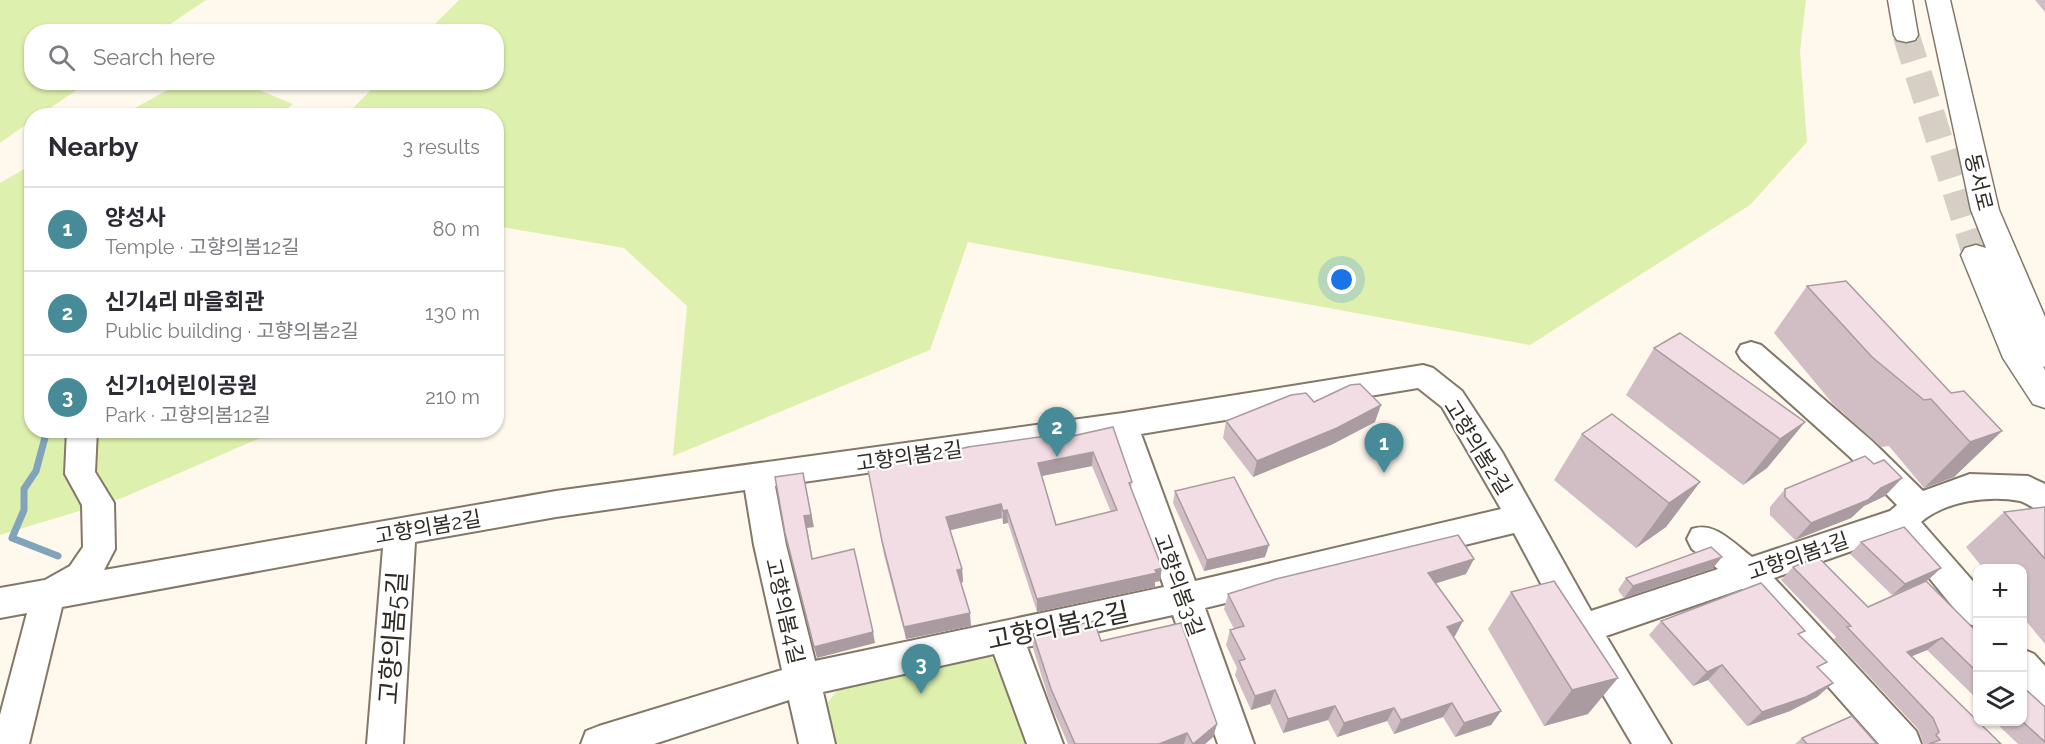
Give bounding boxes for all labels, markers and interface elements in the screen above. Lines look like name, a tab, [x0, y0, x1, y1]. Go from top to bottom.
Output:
search box	[24, 24, 504, 90]
icon: search	[45, 41, 78, 74]
text: Search here	[93, 44, 215, 70]
text: Nearby	[48, 132, 138, 162]
text: 3 results	[402, 135, 480, 159]
street label: 동서로	[1960, 151, 1998, 213]
text: 양성사	[105, 204, 166, 230]
text: 1	[63, 217, 72, 241]
text: 80 m	[432, 217, 480, 241]
text: Temple · 고향의봄12길	[105, 235, 300, 259]
your location	[1327, 265, 1356, 294]
text: 신기4리 마을회관	[105, 288, 265, 314]
text: 2	[62, 301, 73, 325]
text: 130 m	[425, 301, 480, 325]
text: Public building · 고향의봄2길	[105, 319, 359, 343]
text: 신기1어린이공원	[105, 372, 258, 398]
text: 3	[62, 385, 73, 409]
text: 210 m	[425, 385, 480, 409]
street label: 고향의봄2길	[1439, 395, 1517, 499]
text: Park · 고향의봄12길	[105, 403, 271, 427]
pin: 2	[1038, 408, 1076, 457]
pin: 1	[1364, 424, 1404, 473]
street label: 고향의봄2길	[854, 436, 964, 476]
street label: 고향의봄2길	[373, 505, 483, 549]
street label: 고향의봄1길	[1744, 527, 1852, 585]
street label: 고향의봄3길	[1149, 530, 1209, 640]
street label: 고향의봄4길	[761, 556, 809, 666]
map controls	[1973, 564, 2027, 726]
button: +	[1973, 564, 2027, 618]
street label: 고향의봄5길	[373, 570, 413, 706]
street label: 고향의봄12길	[984, 596, 1132, 656]
button: −	[1973, 618, 2027, 672]
pin: 3	[902, 644, 940, 694]
button: layers	[1973, 672, 2027, 726]

